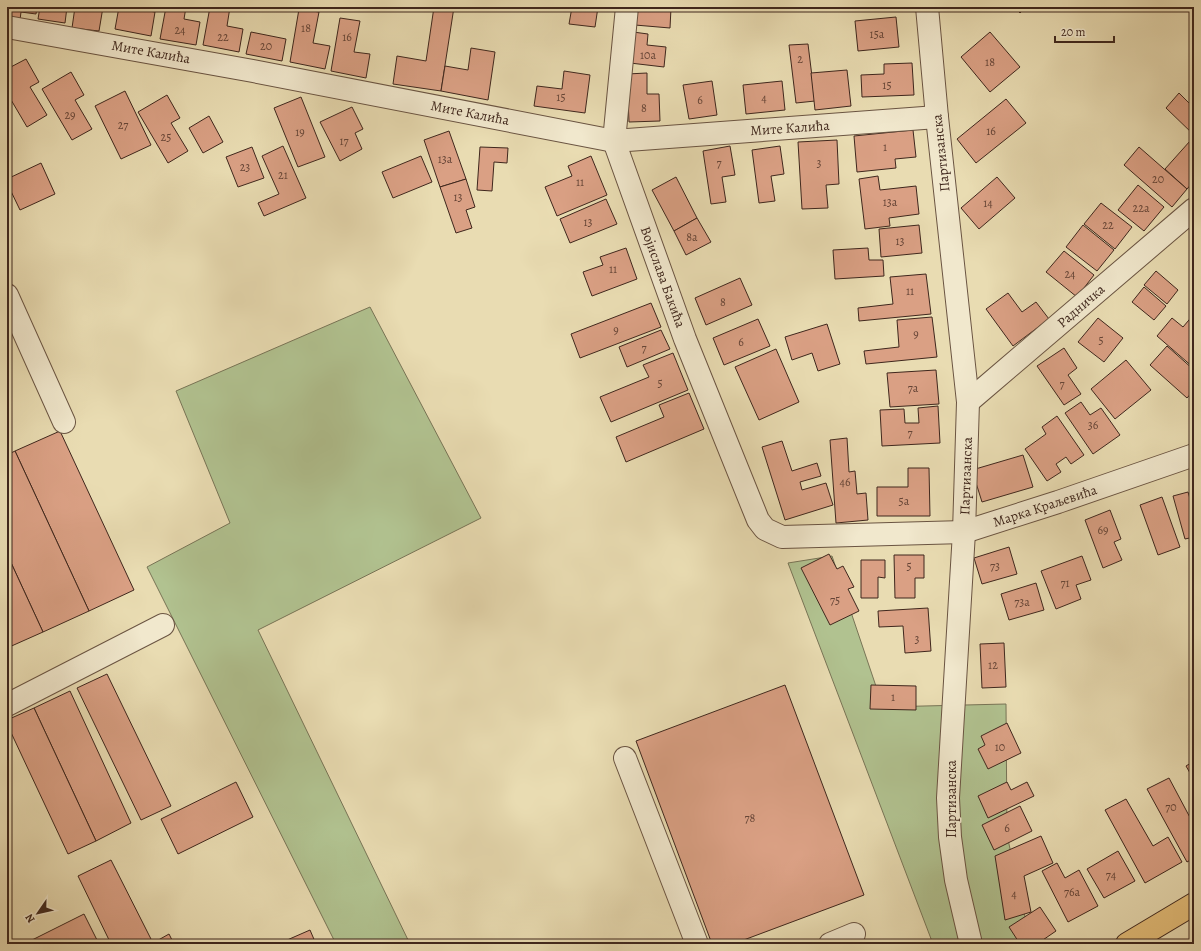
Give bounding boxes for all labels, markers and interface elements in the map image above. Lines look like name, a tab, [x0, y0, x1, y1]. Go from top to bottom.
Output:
scale bar	[1055, 18, 1114, 44]
house number: 18	[301, 20, 311, 36]
house number: 24	[174, 22, 186, 38]
text: 20 m	[1061, 24, 1085, 40]
house number: 15a	[870, 26, 885, 42]
house number: 22	[217, 29, 229, 45]
house number: 16	[342, 29, 352, 45]
street label: Мите Калића	[110, 36, 192, 68]
house number: 20	[260, 38, 272, 54]
house number: 10a	[640, 47, 656, 63]
house number: 2	[797, 51, 803, 67]
house number: 18	[985, 54, 995, 70]
house number: 15	[882, 77, 892, 93]
house number: 15	[556, 89, 566, 105]
house number: 4	[761, 90, 767, 106]
house number: 6	[697, 92, 703, 108]
street label: Мите Калића	[429, 96, 511, 130]
house number: 8	[641, 100, 647, 116]
house number: 29	[64, 107, 76, 123]
street label: Партизанска	[927, 113, 955, 193]
street label: Мите Калића	[750, 116, 831, 140]
house number: 27	[118, 117, 129, 133]
house number: 16	[986, 123, 996, 139]
house number: 19	[295, 124, 305, 140]
house number: 25	[161, 129, 171, 145]
house number: 17	[339, 133, 350, 149]
house number: 1	[883, 139, 887, 155]
house number: 13a	[438, 151, 453, 167]
house number: 7	[716, 155, 722, 171]
house number: 3	[817, 155, 822, 171]
house number: 23	[240, 159, 250, 175]
house number: 21	[278, 167, 288, 183]
house number: 20	[1152, 171, 1164, 187]
house number: 11	[576, 174, 584, 190]
house number: 13	[453, 189, 463, 205]
house number: 13a	[883, 194, 898, 210]
house number: 14	[983, 195, 993, 211]
house number: 22a	[1133, 200, 1150, 216]
house number: 13	[583, 214, 593, 230]
house number: 22	[1102, 217, 1114, 233]
street label: Војислава Бакића	[636, 224, 690, 331]
house number: 8a	[686, 229, 698, 245]
house number: 13	[895, 233, 905, 249]
house number: 11	[609, 261, 617, 277]
house number: 24	[1064, 266, 1076, 282]
street label: Радничка	[1053, 280, 1109, 332]
house number: 11	[906, 283, 914, 299]
house number: 8	[720, 294, 726, 310]
house number: 9	[613, 322, 619, 338]
house number: 9	[913, 326, 919, 342]
house number: 5	[1098, 332, 1104, 348]
house number: 6	[738, 334, 744, 350]
house number: 7	[641, 340, 647, 356]
house number: 5	[657, 375, 663, 391]
house number: 7	[1059, 376, 1065, 392]
house number: 7a	[908, 380, 919, 396]
house number: 36	[1088, 417, 1099, 433]
house number: 7	[907, 425, 913, 441]
street label: Партизанска	[955, 436, 977, 515]
house number: 46	[840, 474, 851, 490]
street label: Марка Краљевића	[990, 480, 1100, 532]
house number: 5a	[899, 493, 910, 509]
house number: 69	[1097, 522, 1109, 538]
house number: 5	[906, 558, 912, 574]
house number: 73	[990, 558, 1000, 574]
house number: 71	[1060, 575, 1070, 591]
house number: 75	[830, 592, 840, 608]
house number: 73a	[1014, 594, 1030, 610]
house number: 3	[915, 631, 920, 647]
house number: 12	[988, 657, 998, 673]
house number: 1	[891, 689, 895, 705]
house number: 10	[995, 739, 1005, 755]
street label: Партизанска	[942, 759, 961, 838]
house number: 70	[1165, 799, 1177, 815]
house number: 78	[745, 810, 756, 826]
house number: 6	[1004, 820, 1010, 836]
house number: 74	[1106, 867, 1117, 883]
house number: 76a	[1064, 884, 1080, 900]
house number: 4	[1011, 886, 1017, 902]
north arrow	[18, 893, 58, 933]
text: N	[22, 911, 39, 926]

